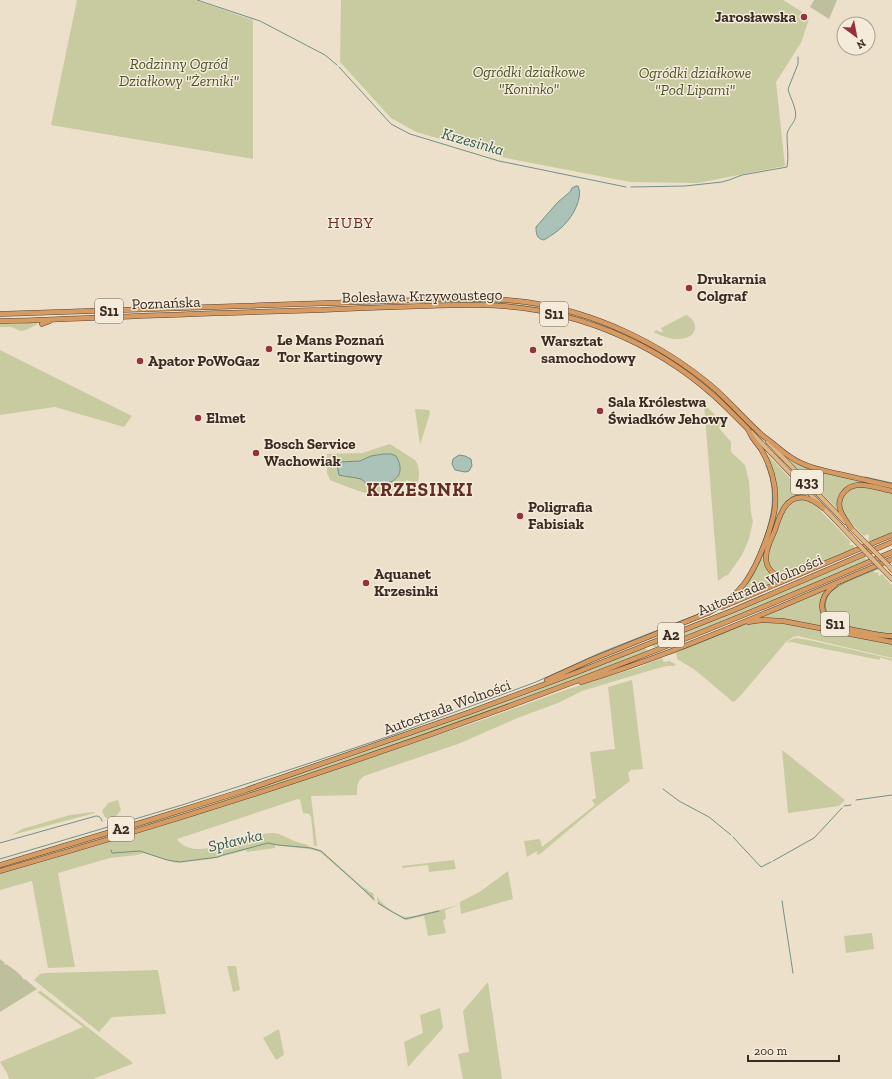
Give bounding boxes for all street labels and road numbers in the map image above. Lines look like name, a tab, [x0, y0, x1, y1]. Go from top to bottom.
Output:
street label: Bolesława Krzywoustego	[342, 286, 503, 306]
street label: Poznańska	[131, 293, 201, 313]
road number: S11	[95, 299, 123, 323]
road number: S11	[540, 302, 568, 326]
road number: 433	[791, 470, 823, 494]
street label: Autostrada Wolności	[695, 550, 825, 620]
road number: S11	[821, 612, 849, 636]
road number: A2	[658, 623, 684, 647]
street label: Autostrada Wolności	[381, 676, 513, 738]
road number: A2	[108, 817, 134, 841]

